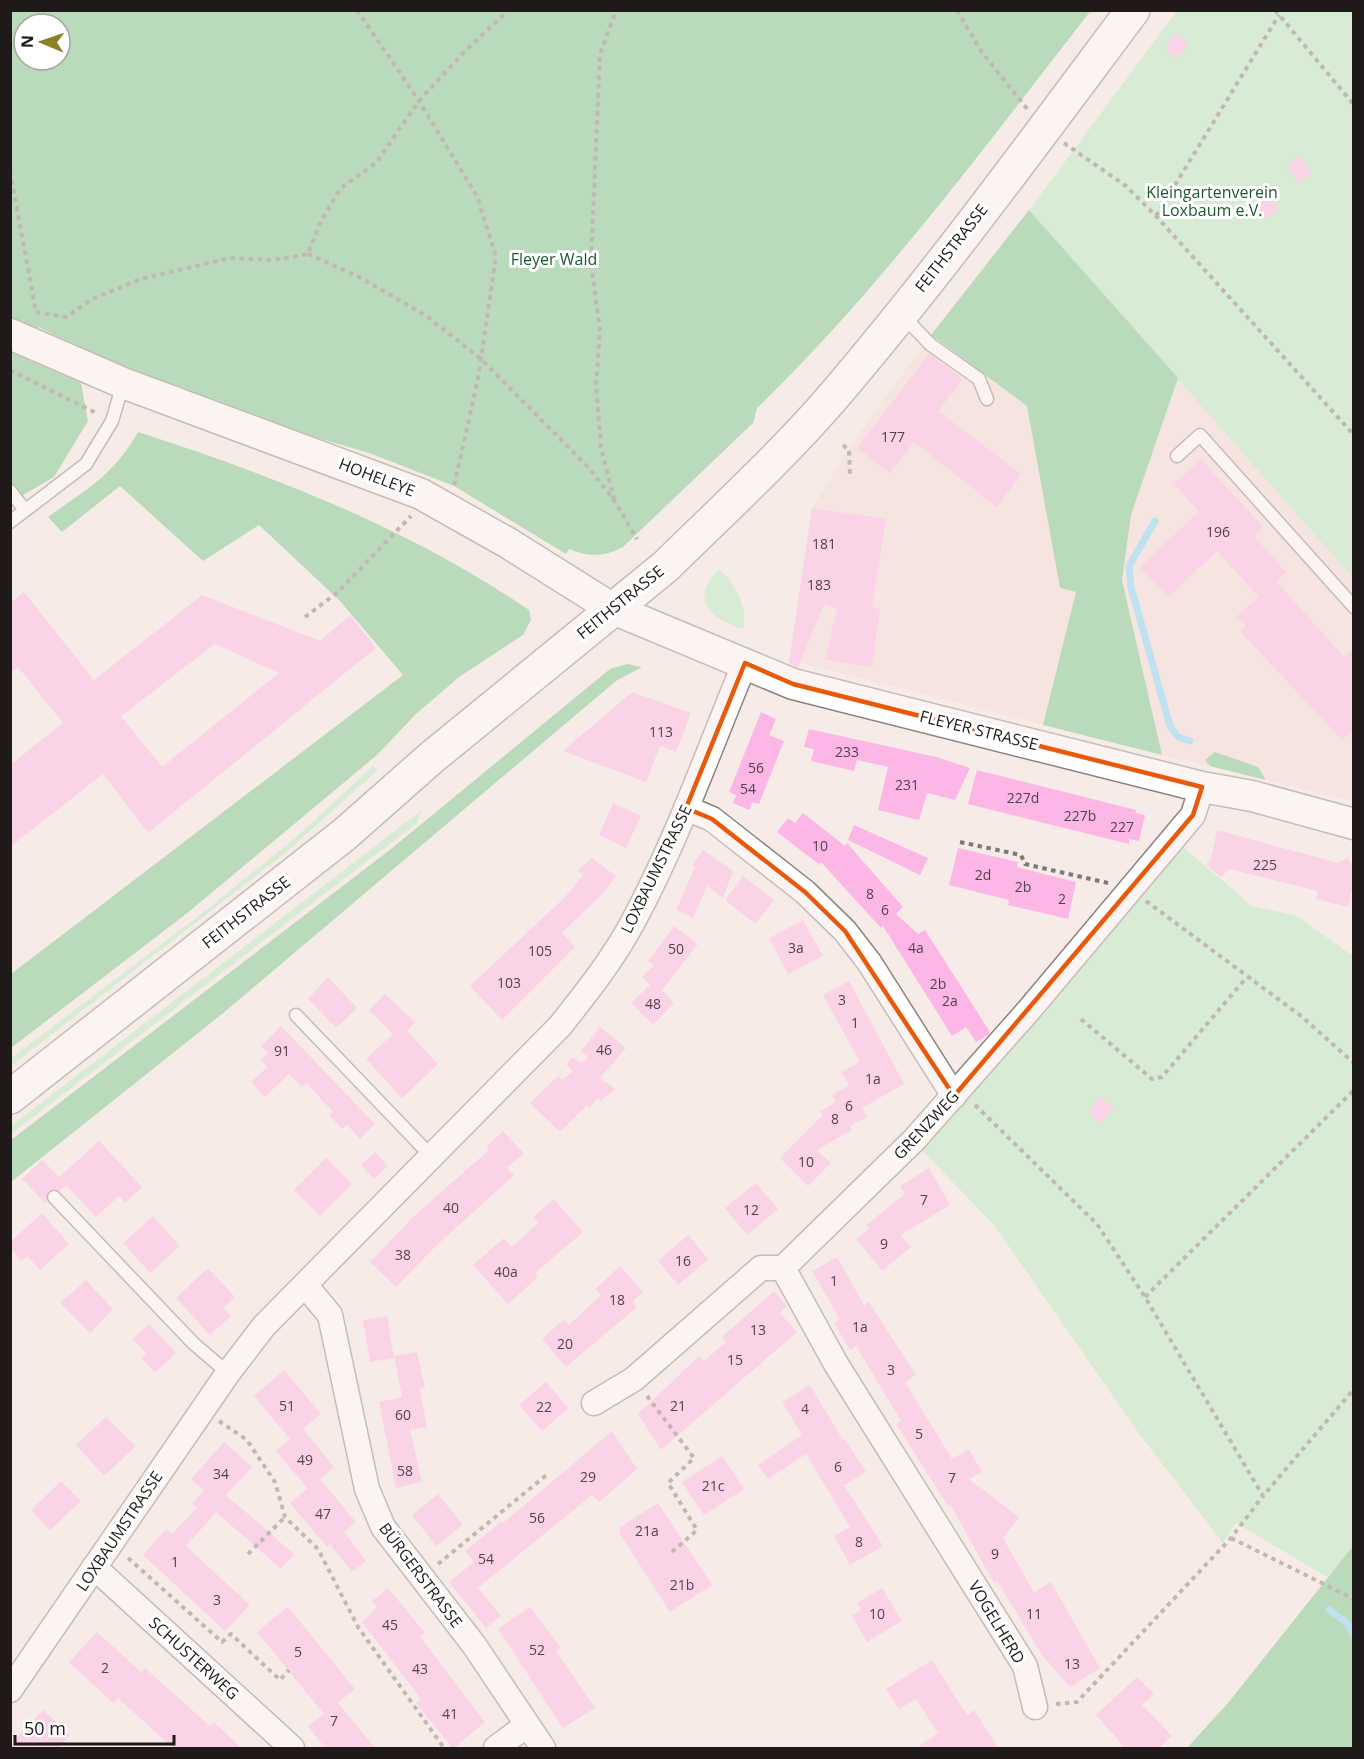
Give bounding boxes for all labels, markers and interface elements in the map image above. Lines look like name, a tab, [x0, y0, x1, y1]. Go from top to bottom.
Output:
north arrow	[12, 12, 72, 72]
text: N	[16, 35, 38, 48]
park label: Kleingartenverein Loxbaum e.V.	[1146, 181, 1278, 221]
street label: FEITHSTRASSE	[910, 199, 992, 297]
park label: Fleyer Wald	[511, 248, 597, 270]
house number: 177	[881, 427, 905, 446]
street label: HOHELEYE	[336, 452, 418, 502]
house number: 196	[1206, 522, 1230, 541]
house number: 181	[812, 534, 836, 553]
street label: FEITHSTRASSE	[572, 560, 668, 644]
house number: 183	[807, 575, 831, 594]
street label: FLEYER STRASSE	[917, 705, 1041, 755]
house number: 113	[649, 722, 673, 741]
house number: 233	[835, 742, 859, 761]
house number: 56	[748, 758, 764, 777]
house number: 231	[895, 775, 919, 794]
house number: 54	[740, 779, 756, 798]
house number: 227d	[1007, 788, 1039, 807]
street label: LOXBAUMSTRASSE	[615, 801, 697, 937]
house number: 227b	[1064, 806, 1096, 825]
house number: 227	[1110, 817, 1134, 836]
house number: 10	[812, 836, 828, 855]
house number: 225	[1253, 855, 1277, 874]
house number: 2d	[975, 865, 991, 884]
street label: FEITHSTRASSE	[197, 871, 295, 953]
house number: 2b	[1015, 877, 1031, 896]
house number: 8	[866, 884, 874, 903]
house number: 2	[1058, 889, 1066, 908]
house number: 6	[881, 900, 889, 919]
house number: 3a	[788, 938, 804, 957]
house number: 4a	[908, 938, 924, 957]
house number: 50	[668, 939, 684, 958]
house number: 105	[528, 941, 552, 960]
house number: 103	[497, 973, 521, 992]
house number: 2b	[930, 974, 946, 993]
house number: 3	[838, 990, 846, 1009]
house number: 2a	[942, 991, 958, 1010]
house number: 48	[645, 994, 661, 1013]
house number: 1	[851, 1013, 859, 1032]
house number: 46	[596, 1040, 612, 1059]
house number: 91	[274, 1041, 290, 1060]
house number: 1a	[865, 1069, 881, 1088]
street label: GRENZWEG	[888, 1086, 964, 1164]
house number: 6	[845, 1096, 853, 1115]
house number: 8	[831, 1109, 839, 1128]
house number: 10	[798, 1152, 814, 1171]
house number: 7	[920, 1190, 928, 1209]
house number: 40	[443, 1198, 459, 1217]
house number: 12	[743, 1200, 759, 1219]
house number: 9	[880, 1234, 888, 1253]
house number: 38	[395, 1245, 411, 1264]
house number: 16	[675, 1251, 691, 1270]
house number: 40a	[494, 1262, 518, 1281]
house number: 1	[830, 1271, 838, 1290]
house number: 18	[609, 1290, 625, 1309]
house number: 1a	[852, 1317, 868, 1336]
house number: 13	[750, 1320, 766, 1339]
house number: 20	[557, 1334, 573, 1353]
house number: 15	[727, 1350, 743, 1369]
house number: 3	[887, 1360, 895, 1379]
house number: 51	[279, 1396, 295, 1415]
house number: 21	[670, 1396, 686, 1415]
house number: 22	[536, 1397, 552, 1416]
house number: 4	[801, 1399, 809, 1418]
house number: 60	[395, 1405, 411, 1424]
house number: 5	[915, 1424, 923, 1443]
house number: 49	[297, 1450, 313, 1469]
house number: 6	[834, 1457, 842, 1476]
house number: 58	[397, 1461, 413, 1480]
house number: 34	[213, 1464, 229, 1483]
street label: LOXBAUMSTRASSE	[71, 1467, 167, 1595]
house number: 29	[580, 1467, 596, 1486]
house number: 7	[948, 1468, 956, 1487]
house number: 21c	[702, 1476, 725, 1495]
house number: 47	[315, 1504, 331, 1523]
house number: 56	[529, 1508, 545, 1527]
street label: BÜRGERSTRASSE	[374, 1518, 468, 1632]
house number: 21a	[635, 1521, 659, 1540]
house number: 8	[855, 1532, 863, 1551]
house number: 9	[991, 1544, 999, 1563]
house number: 54	[478, 1549, 494, 1568]
house number: 1	[171, 1552, 179, 1571]
house number: 21b	[670, 1575, 694, 1594]
street label: VOGELHERD	[964, 1576, 1030, 1668]
house number: 3	[213, 1590, 221, 1609]
house number: 10	[869, 1604, 885, 1623]
house number: 11	[1026, 1604, 1042, 1623]
street label: SCHUSTERWEG	[144, 1612, 244, 1704]
house number: 45	[382, 1615, 398, 1634]
house number: 52	[529, 1640, 545, 1659]
house number: 5	[294, 1642, 302, 1661]
house number: 13	[1064, 1654, 1080, 1673]
house number: 2	[101, 1658, 109, 1677]
house number: 43	[412, 1659, 428, 1678]
house number: 41	[442, 1704, 458, 1723]
scale bar	[15, 1708, 174, 1746]
house number: 7	[330, 1711, 338, 1730]
text: 50 m	[24, 1716, 66, 1740]

